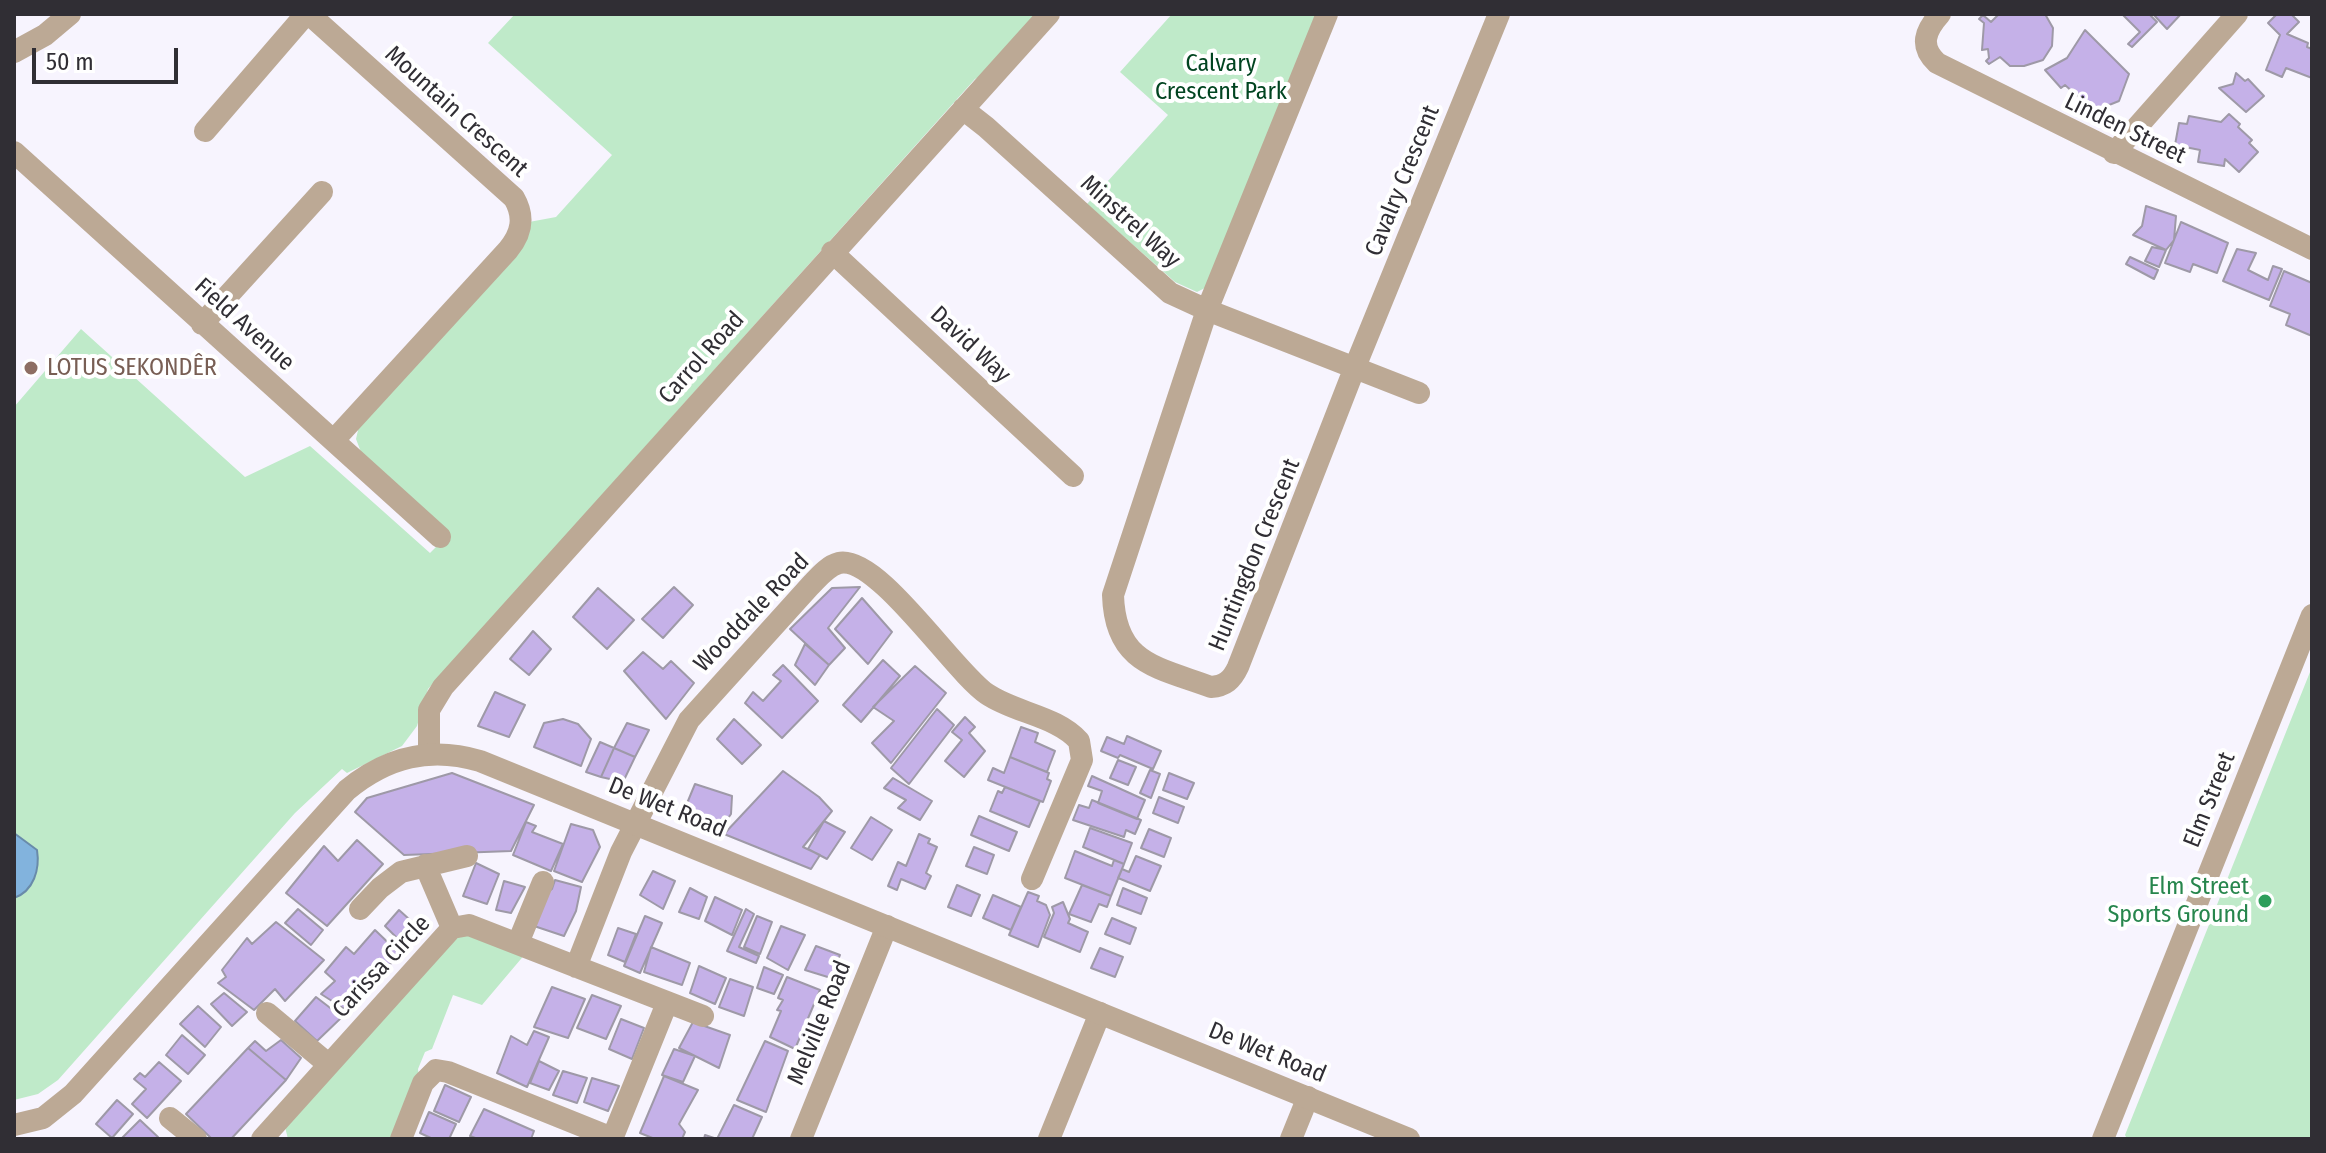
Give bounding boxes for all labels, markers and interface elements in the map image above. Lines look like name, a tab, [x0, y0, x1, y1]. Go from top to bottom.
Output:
scale bar	[36, 32, 182, 82]
street label: Mountain Crescent	[379, 40, 533, 184]
text: 50 m	[46, 48, 94, 76]
park label: Calvary Crescent Park	[1155, 50, 1287, 106]
street label: Linden Street	[2060, 87, 2190, 171]
street label: Cavalry Crescent	[1360, 101, 1446, 261]
street label: Minstrel Way	[1074, 170, 1186, 274]
street label: Field Avenue	[188, 273, 300, 377]
street label: David Way	[924, 300, 1016, 390]
street label: Carrol Road	[653, 306, 751, 410]
place label: LOTUS SEKONDÊR	[47, 354, 217, 382]
marker: LOTUS SEKONDÊR	[22, 359, 40, 377]
street label: Huntingdon Crescent	[1203, 455, 1307, 655]
street label: Wooddale Road	[688, 548, 816, 678]
street label: Elm Street	[2178, 748, 2242, 852]
street label: De Wet Road	[604, 771, 730, 845]
place label: Elm Street Sports Ground	[2107, 873, 2249, 929]
marker: Elm Street Sports Ground	[2256, 892, 2274, 910]
street label: Carissa Circle	[327, 910, 437, 1024]
street label: Melville Road	[782, 957, 858, 1089]
street label: De Wet Road	[1204, 1016, 1330, 1090]

